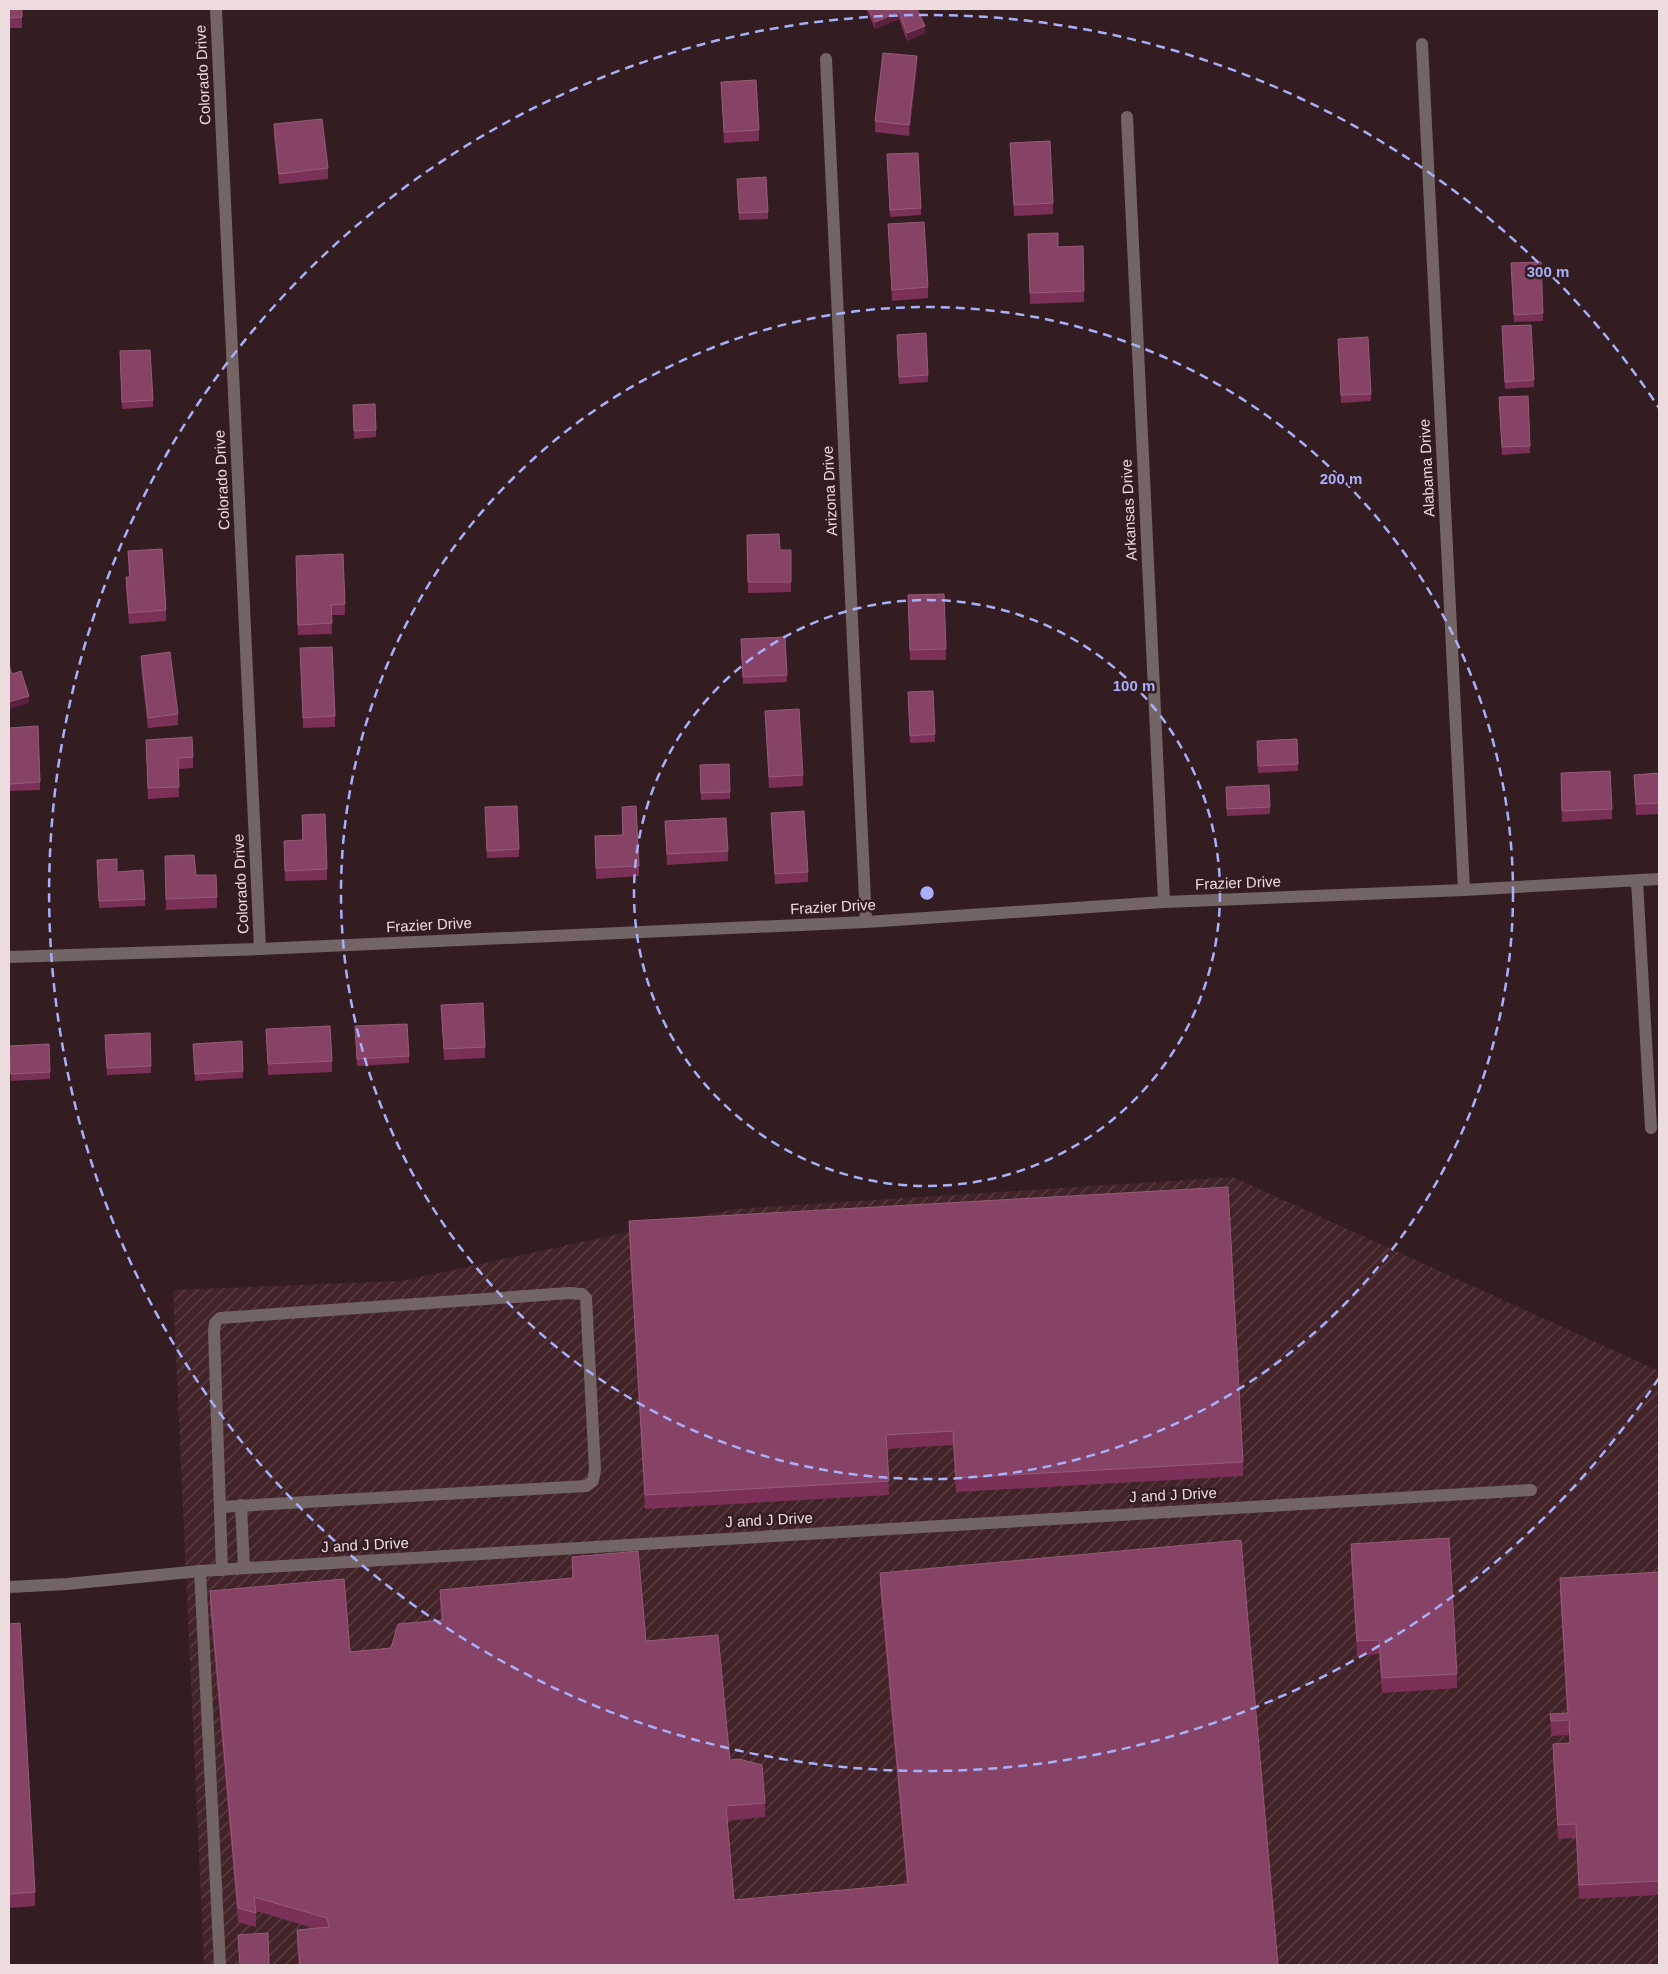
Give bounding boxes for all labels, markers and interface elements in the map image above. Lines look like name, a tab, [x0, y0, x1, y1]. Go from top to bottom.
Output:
street label: Colorado Drive	[191, 25, 214, 125]
text: 300 m	[1527, 263, 1569, 280]
street label: Alabama Drive	[1415, 418, 1438, 518]
street label: Colorado Drive	[210, 430, 233, 530]
street label: Arizona Drive	[819, 446, 840, 536]
street label: Arkansas Drive	[1117, 459, 1140, 561]
text: 200 m	[1320, 470, 1362, 487]
text: 100 m	[1113, 677, 1155, 694]
street label: Colorado Drive	[229, 834, 252, 934]
street label: Frazier Drive	[1195, 873, 1281, 892]
centre of rings	[918, 884, 936, 902]
street label: Frazier Drive	[790, 896, 876, 917]
street label: Frazier Drive	[386, 914, 472, 935]
street label: J and J Drive	[1129, 1484, 1217, 1505]
street label: J and J Drive	[725, 1509, 813, 1530]
street label: J and J Drive	[321, 1534, 409, 1555]

